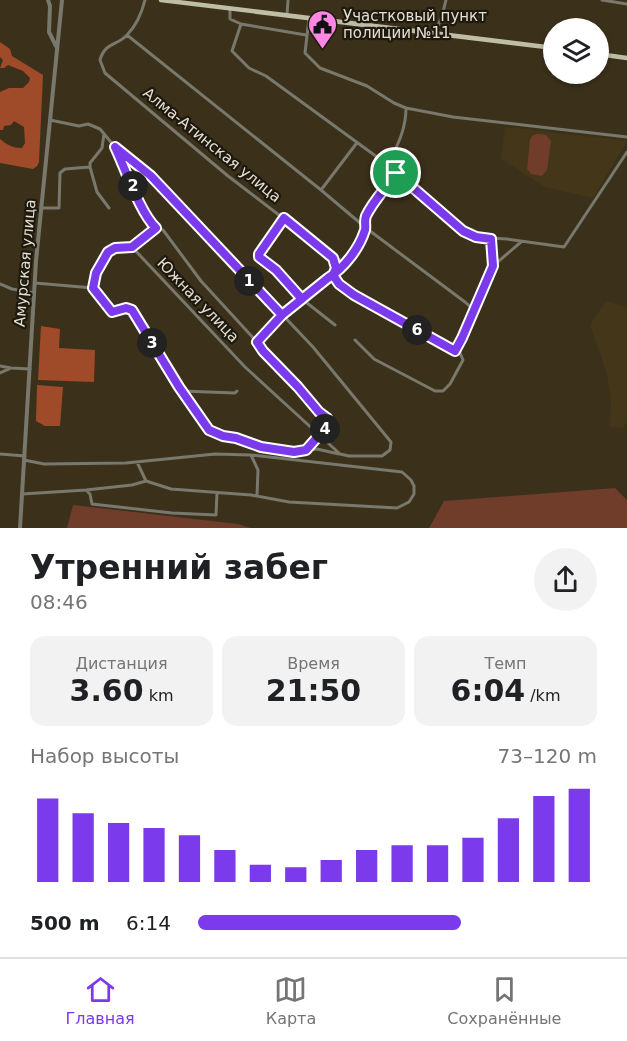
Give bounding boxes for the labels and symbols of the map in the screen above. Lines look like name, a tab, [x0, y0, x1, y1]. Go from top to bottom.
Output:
place label: Участковый пункт полиции №11	[343, 7, 487, 42]
public building icon: Участковый пункт полиции №11	[306, 9, 338, 51]
street label: Алма-Атинская улица	[139, 84, 285, 206]
pin	[370, 147, 421, 198]
pin: 2	[118, 171, 148, 201]
street label: Амурская улица	[10, 199, 40, 327]
street label: Южная улица	[153, 254, 243, 346]
pin: 1	[234, 266, 264, 296]
pin: 6	[402, 315, 432, 345]
pin: 3	[137, 328, 167, 358]
pin: 4	[310, 414, 340, 444]

